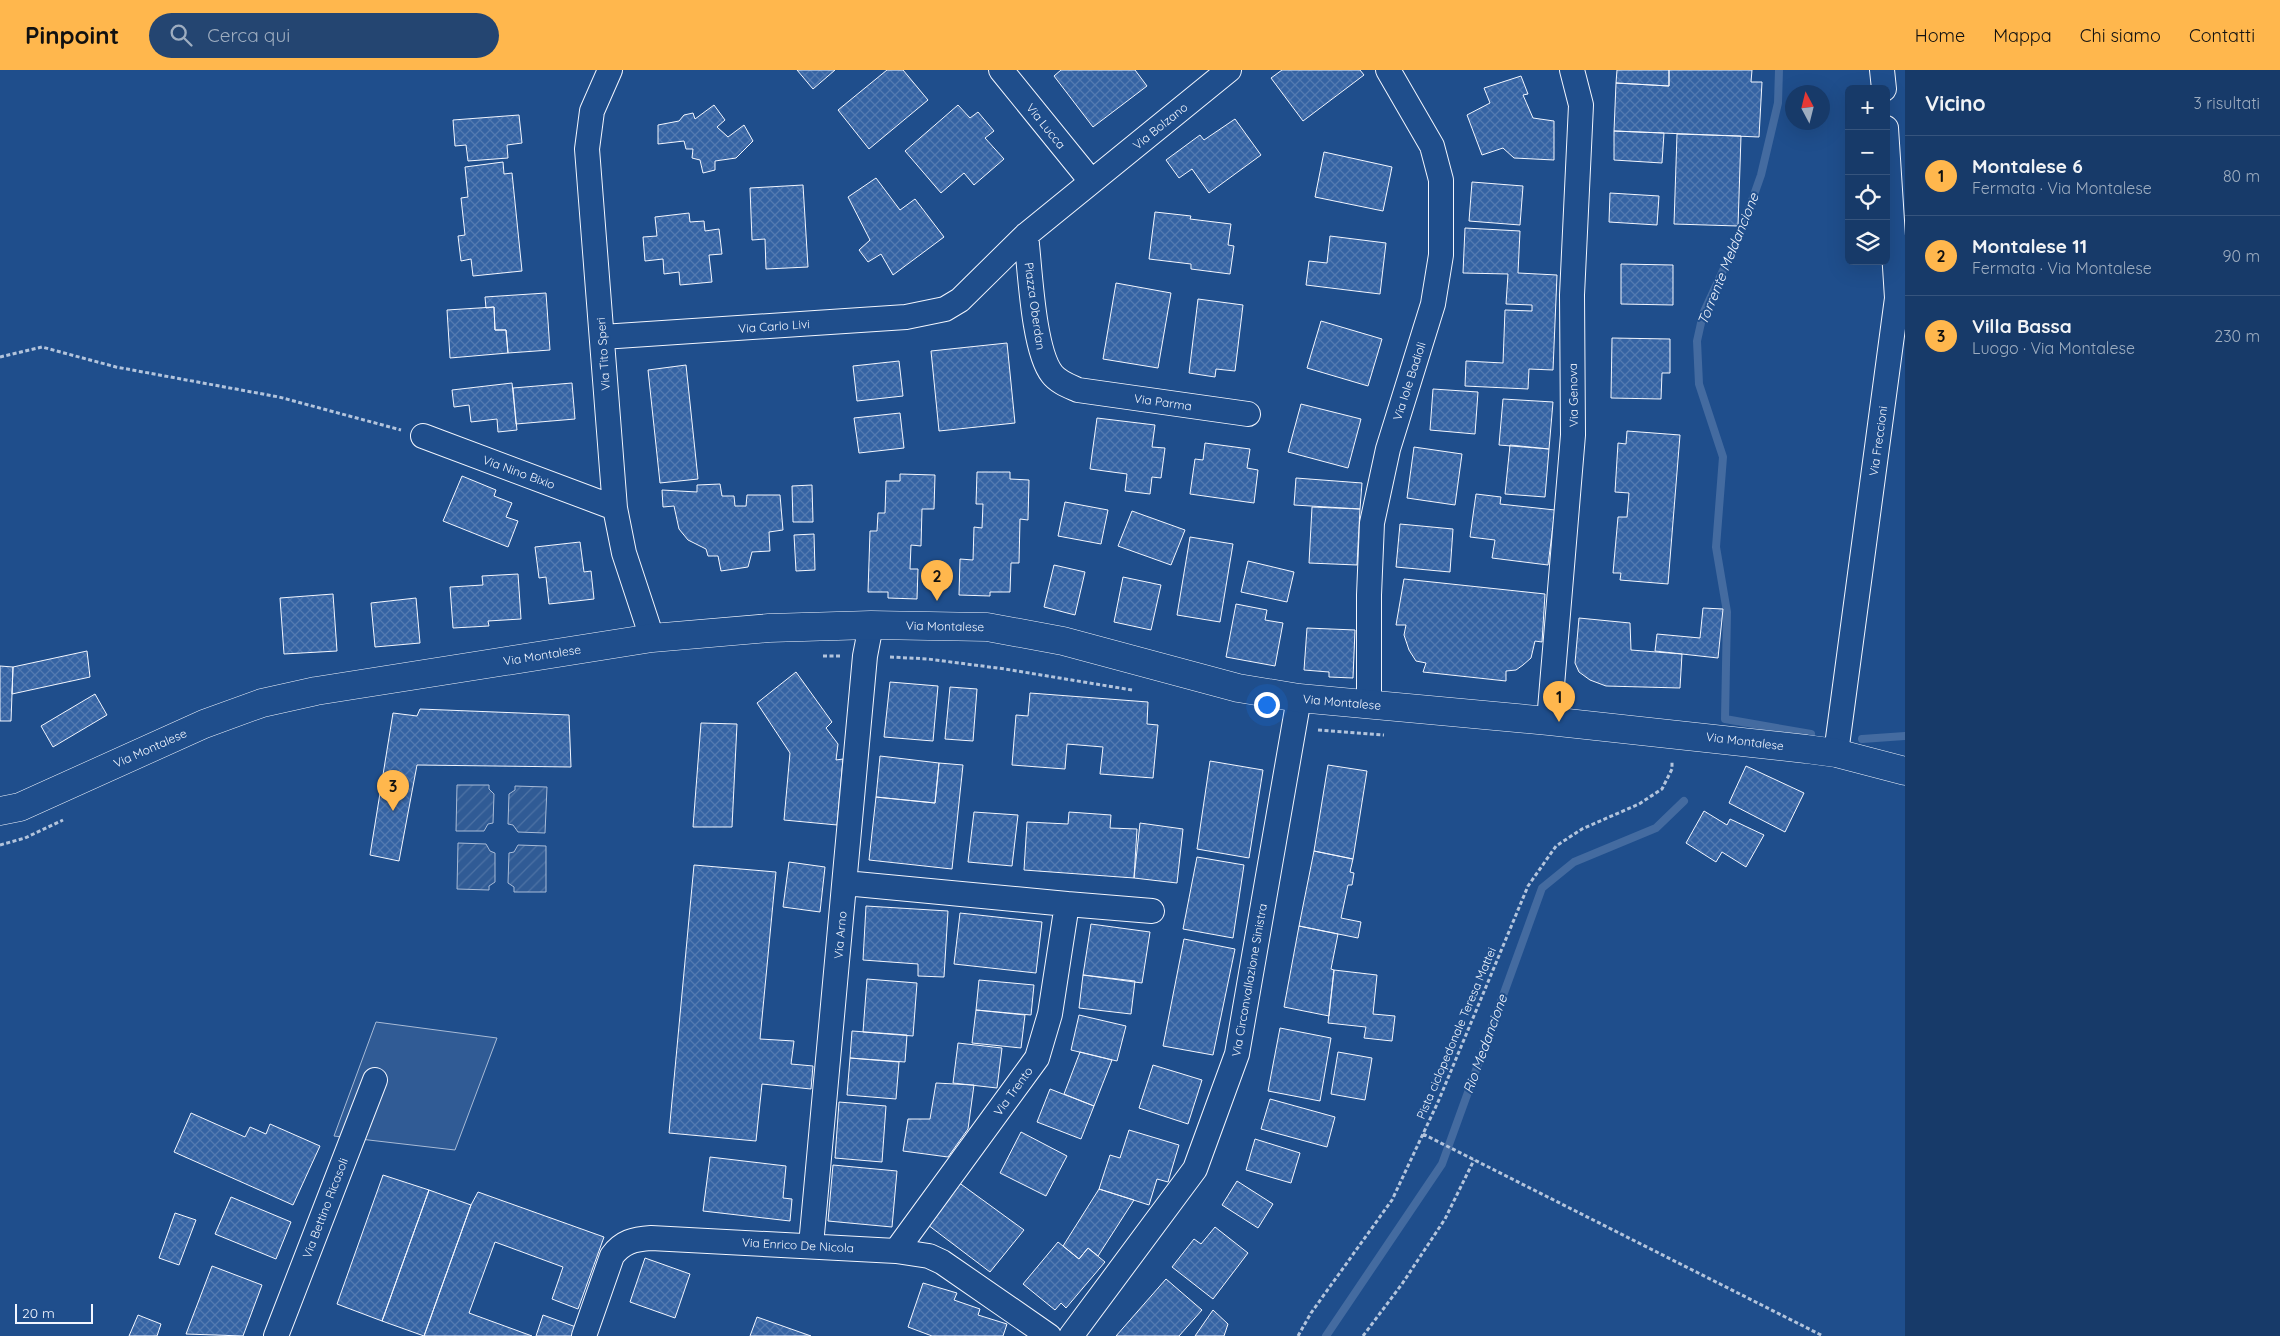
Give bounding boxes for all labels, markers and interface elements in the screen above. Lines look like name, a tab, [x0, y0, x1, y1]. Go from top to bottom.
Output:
search box	[149, 13, 499, 58]
text: Pinpoint	[25, 20, 119, 50]
icon: search	[167, 21, 195, 49]
text: Cerca qui	[207, 23, 290, 47]
text: Home	[1915, 24, 1965, 47]
text: Mappa	[1993, 24, 2052, 47]
text: Chi siamo	[2080, 24, 2161, 47]
text: Contatti	[2189, 24, 2255, 47]
north arrow	[1785, 85, 1830, 130]
map controls	[1845, 85, 1890, 265]
button: +	[1845, 85, 1890, 130]
text: Vicino	[1925, 90, 1986, 116]
text: 3 risultati	[2193, 93, 2260, 113]
street label: Via Bolzano	[1130, 99, 1190, 153]
street label: Via Lucca	[1023, 100, 1069, 152]
button: −	[1845, 130, 1890, 175]
text: Montalese 6	[1972, 154, 2083, 178]
text: 1	[1938, 166, 1944, 186]
text: 80 m	[2223, 166, 2260, 186]
button: locate	[1845, 175, 1890, 220]
text: Fermata · Via Montalese	[1972, 178, 2152, 198]
water label: Torrente Meldancione	[1693, 190, 1763, 327]
button: layers	[1845, 220, 1890, 265]
text: Montalese 11	[1972, 234, 2087, 258]
text: 2	[1936, 246, 1946, 266]
text: 90 m	[2223, 246, 2260, 266]
text: Fermata · Via Montalese	[1972, 258, 2152, 278]
street label: Piazza Oberdan	[1021, 261, 1049, 351]
text: Villa Bassa	[1972, 314, 2072, 338]
street label: Via Carlo Livi	[738, 316, 810, 336]
street label: Via Tito Speri	[593, 317, 613, 391]
text: 3	[1937, 326, 1945, 346]
text: 230 m	[2214, 326, 2260, 346]
text: Luogo · Via Montalese	[1972, 338, 2135, 358]
street label: Via Iole Badioli	[1389, 340, 1429, 422]
street label: Via Genova	[1565, 363, 1581, 427]
street label: Via Parma	[1133, 391, 1193, 413]
street label: Via Freccioni	[1866, 405, 1890, 477]
street label: Via Nino Bixio	[481, 452, 557, 492]
pin: 2	[921, 560, 953, 601]
street label: Via Montalese	[906, 618, 985, 634]
street label: Via Montalese	[502, 641, 582, 669]
pin: 1	[1543, 681, 1575, 722]
street label: Via Montalese	[1302, 691, 1382, 713]
your location	[1254, 692, 1280, 718]
street label: Via Montalese	[111, 725, 189, 771]
street label: Via Montalese	[1705, 729, 1785, 753]
pin: 3	[377, 770, 409, 811]
street label: Via Circonvallazione Sinistra	[1228, 902, 1270, 1058]
street label: Via Arno	[830, 911, 850, 959]
street label: Pista ciclopedonale Teresa Mattei	[1413, 945, 1499, 1121]
water label: Rio Medancione	[1459, 991, 1512, 1096]
street label: Via Trento	[990, 1064, 1036, 1118]
street label: Via Bettino Ricasoli	[299, 1156, 351, 1260]
street label: Via Enrico De Nicola	[742, 1235, 854, 1255]
scale bar	[15, 1301, 92, 1324]
text: 20 m	[22, 1304, 55, 1322]

